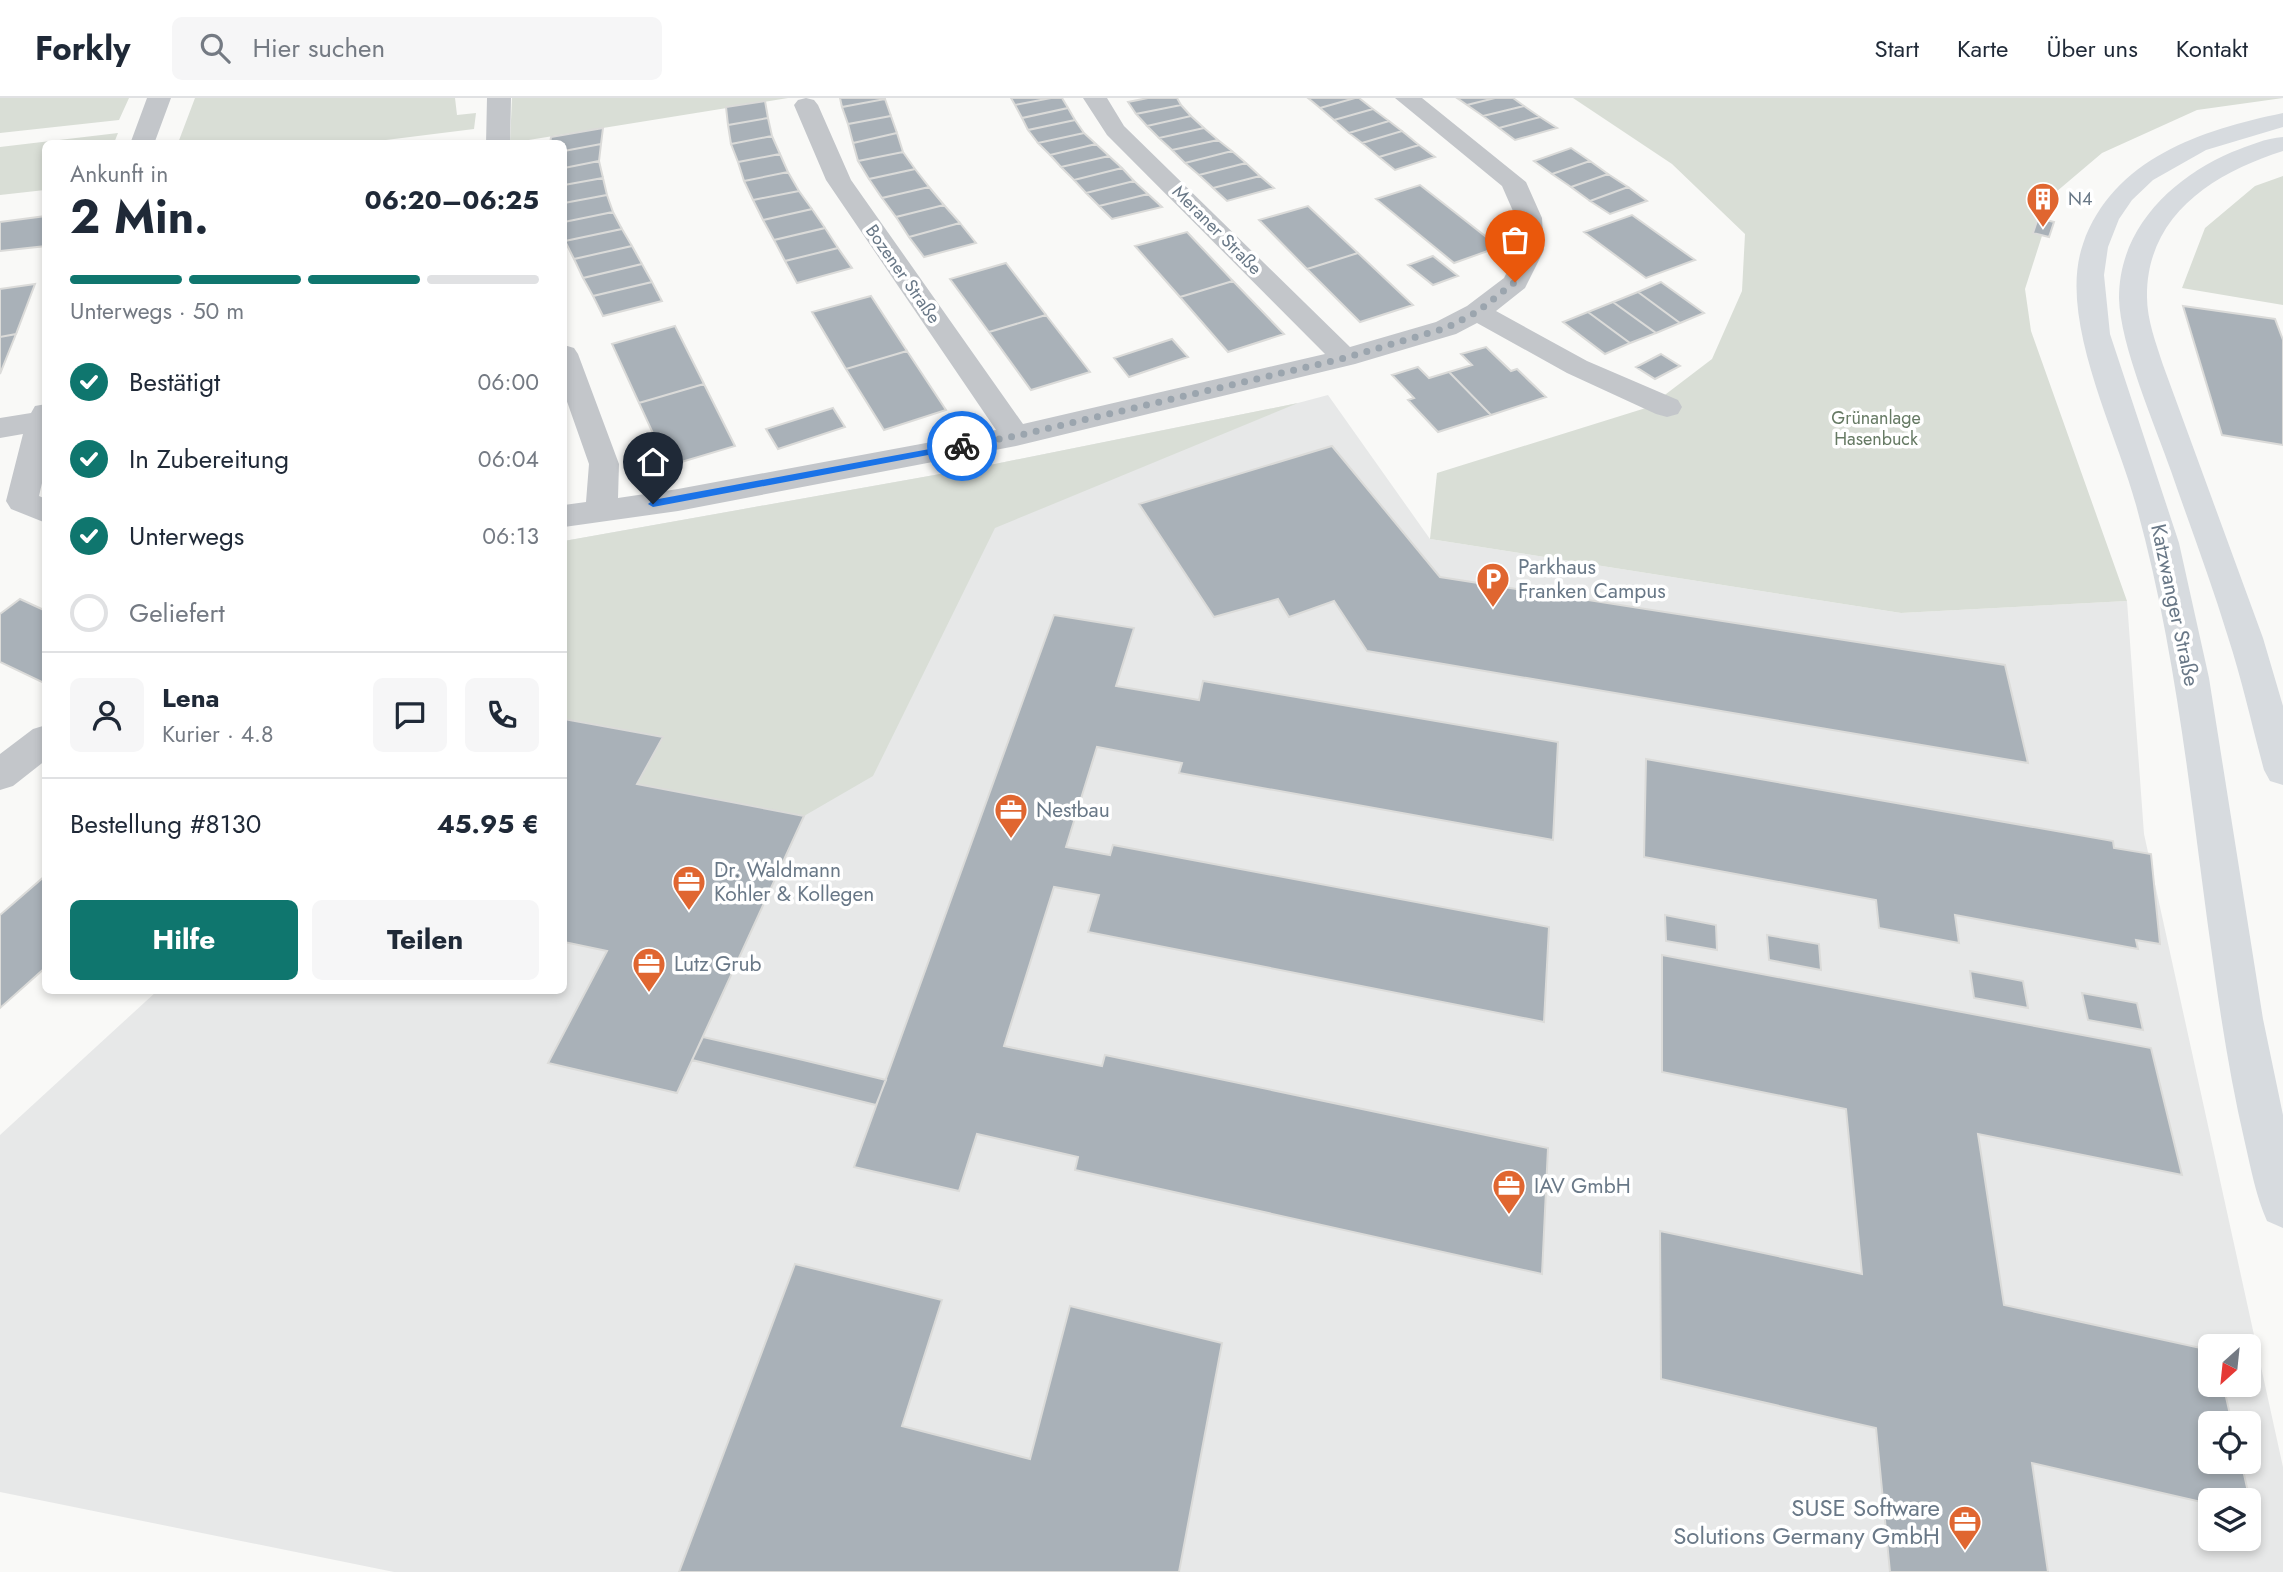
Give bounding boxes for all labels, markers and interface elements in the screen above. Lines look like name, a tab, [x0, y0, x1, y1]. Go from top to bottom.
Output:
search box	[172, 17, 662, 80]
text: Forkly	[35, 25, 130, 72]
icon: search	[196, 29, 234, 67]
text: Hier suchen	[252, 29, 385, 67]
text: Start	[1875, 31, 1919, 66]
text: Karte	[1957, 31, 2008, 66]
text: Über uns	[2046, 31, 2138, 66]
text: Kontakt	[2176, 31, 2248, 66]
text: Ankunft in	[70, 157, 168, 191]
street label: Meraner Straße	[1166, 179, 1268, 281]
building icon: N4	[2024, 180, 2062, 229]
text: 06:20–06:25	[365, 181, 539, 219]
text: 2 Min.	[70, 184, 209, 250]
place label: N4	[2068, 186, 2092, 212]
pin	[1485, 210, 1545, 282]
street label: Bozener Straße	[859, 219, 947, 329]
icon: bag	[1496, 221, 1534, 259]
text: Unterwegs · 50 m	[70, 294, 244, 328]
icon: check	[70, 363, 108, 401]
text: Bestätigt	[129, 363, 220, 401]
text: 06:00	[477, 365, 539, 399]
park label: Grünanlage Hasenbuck	[1831, 405, 1921, 452]
courier	[927, 411, 997, 481]
icon: bike	[943, 427, 981, 465]
pin	[623, 432, 683, 504]
icon: check	[70, 440, 108, 478]
text: In Zubereitung	[129, 440, 289, 478]
text: 06:04	[478, 442, 539, 476]
icon: home	[634, 443, 672, 481]
icon: check	[70, 517, 108, 555]
text: Unterwegs	[129, 517, 244, 555]
text: 06:13	[482, 519, 539, 553]
street label: Katzwanger Straße	[2143, 521, 2207, 689]
place label: Parkhaus Franken Campus	[1518, 552, 1666, 606]
parking icon: Parkhaus Franken Campus	[1474, 560, 1512, 609]
text: Geliefert	[129, 594, 225, 632]
button: person	[70, 678, 144, 752]
button: chat	[373, 678, 447, 752]
button: phone	[465, 678, 539, 752]
text: Lena	[162, 679, 220, 717]
text: Kurier · 4.8	[162, 717, 274, 751]
office icon: Nestbau	[992, 791, 1030, 840]
place label: Nestbau	[1036, 795, 1110, 825]
text: Bestellung #8130	[70, 805, 261, 843]
text: 45.95 €	[437, 805, 539, 843]
place label: Dr. Waldmann Kohler & Kollegen	[714, 855, 874, 909]
office icon: Dr. Waldmann Kohler & Kollegen	[670, 863, 708, 912]
button: Hilfe	[70, 900, 298, 980]
button: Teilen	[312, 900, 539, 980]
office icon: Lutz Grub	[630, 945, 668, 994]
place label: Lutz Grub	[674, 949, 762, 979]
office icon: IAV GmbH	[1490, 1167, 1528, 1216]
place label: IAV GmbH	[1534, 1171, 1631, 1201]
north arrow	[2198, 1334, 2261, 1396]
map controls	[2198, 1334, 2261, 1551]
button: locate	[2198, 1411, 2261, 1474]
button: layers	[2198, 1488, 2261, 1551]
place label: SUSE Software Solutions Germany GmbH	[1673, 1490, 1940, 1553]
office icon: SUSE Software Solutions Germany GmbH	[1946, 1503, 1984, 1552]

